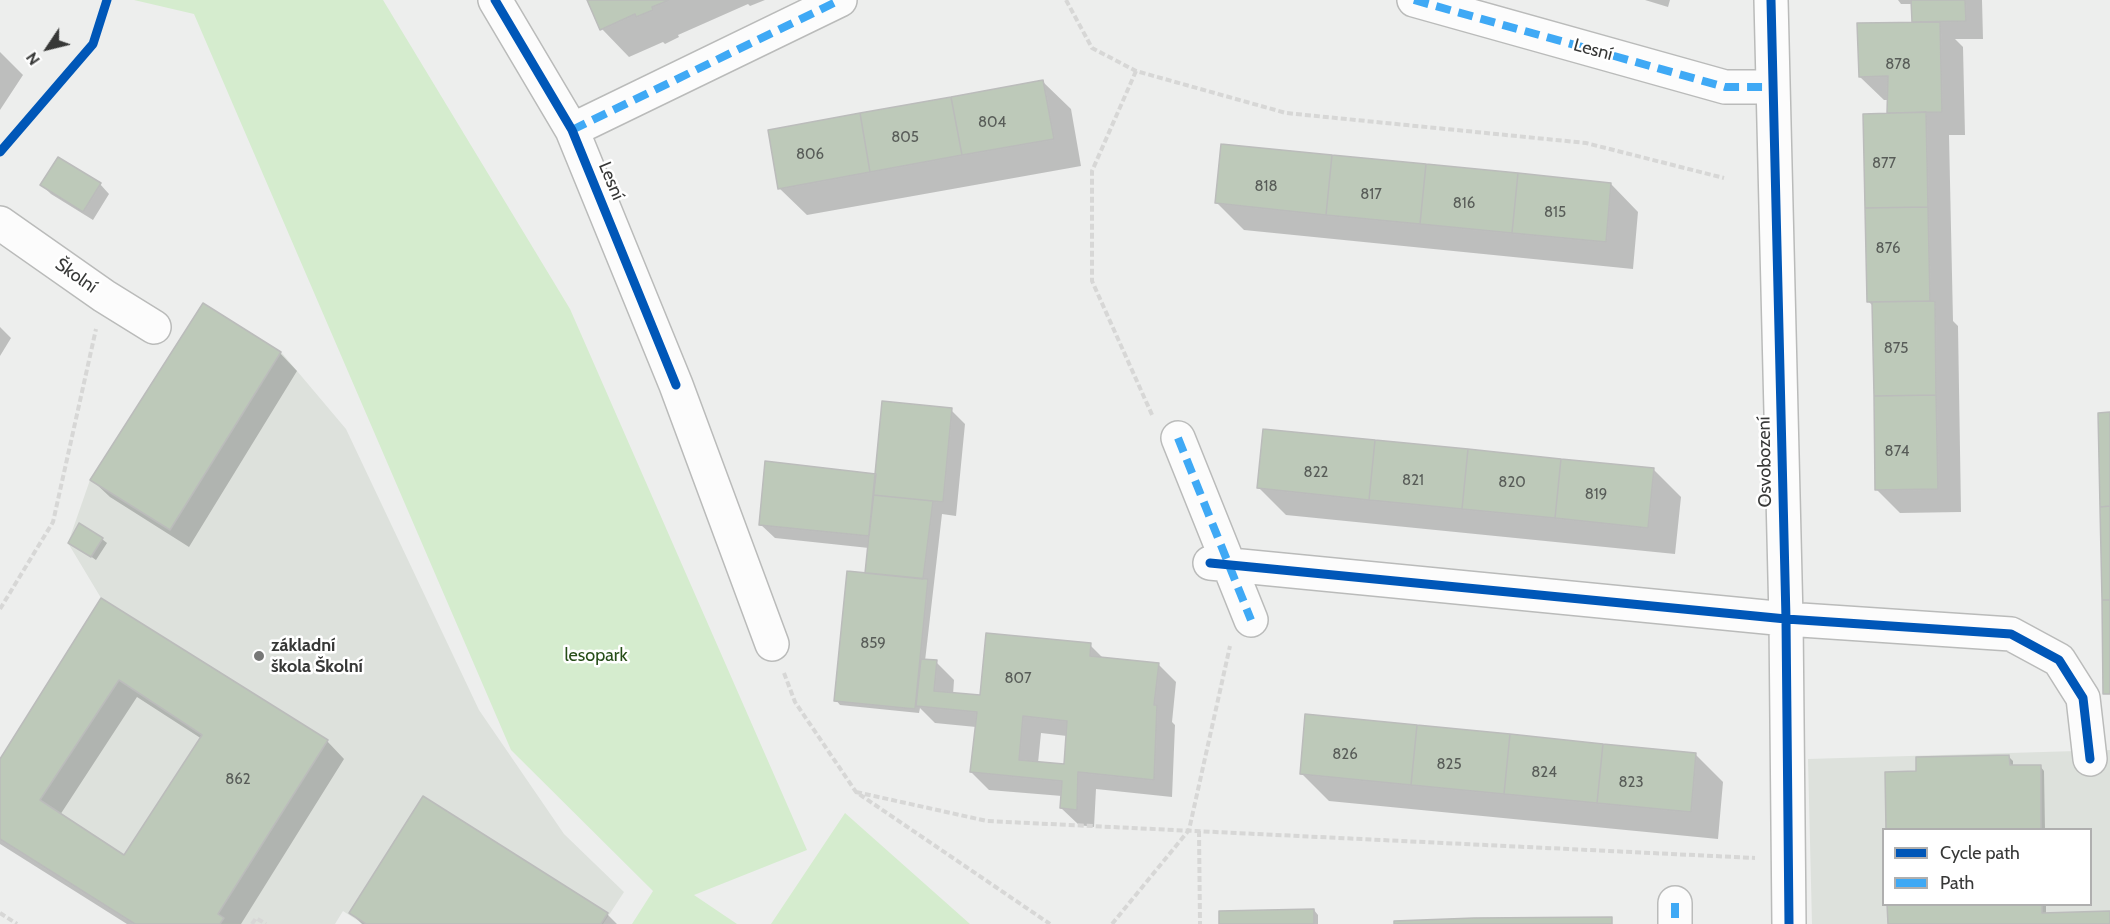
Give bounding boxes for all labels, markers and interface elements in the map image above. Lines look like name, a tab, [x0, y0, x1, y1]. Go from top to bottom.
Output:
north arrow	[18, 18, 78, 78]
street label: Lesní	[1571, 34, 1615, 66]
text: N	[22, 49, 44, 69]
house number: 878	[1885, 56, 1911, 74]
house number: 804	[978, 114, 1006, 132]
house number: 805	[891, 129, 919, 147]
house number: 806	[796, 146, 824, 164]
house number: 877	[1872, 155, 1896, 173]
street label: Lesní	[593, 159, 629, 203]
house number: 818	[1254, 178, 1278, 196]
house number: 817	[1360, 186, 1382, 204]
house number: 816	[1453, 195, 1475, 213]
house number: 815	[1544, 204, 1566, 222]
house number: 876	[1876, 240, 1900, 258]
street label: Školní	[51, 254, 101, 298]
house number: 875	[1884, 340, 1908, 358]
street label: Osvobození	[1753, 416, 1777, 508]
house number: 874	[1885, 443, 1909, 461]
house number: 822	[1304, 464, 1328, 482]
house number: 821	[1402, 472, 1424, 490]
house number: 820	[1498, 474, 1526, 492]
house number: 819	[1585, 486, 1607, 504]
place label: základní škola Školní	[271, 635, 363, 678]
house number: 859	[860, 635, 886, 653]
park label: lesopark	[564, 645, 628, 667]
marker: základní škola Školní	[252, 649, 266, 663]
house number: 807	[1005, 670, 1031, 688]
house number: 826	[1332, 746, 1358, 764]
house number: 825	[1436, 756, 1462, 774]
house number: 824	[1531, 764, 1557, 782]
house number: 862	[225, 771, 251, 789]
house number: 823	[1618, 774, 1644, 792]
legend	[1882, 828, 2092, 906]
text: Cycle path	[1940, 842, 2020, 864]
text: Path	[1940, 872, 1974, 894]

